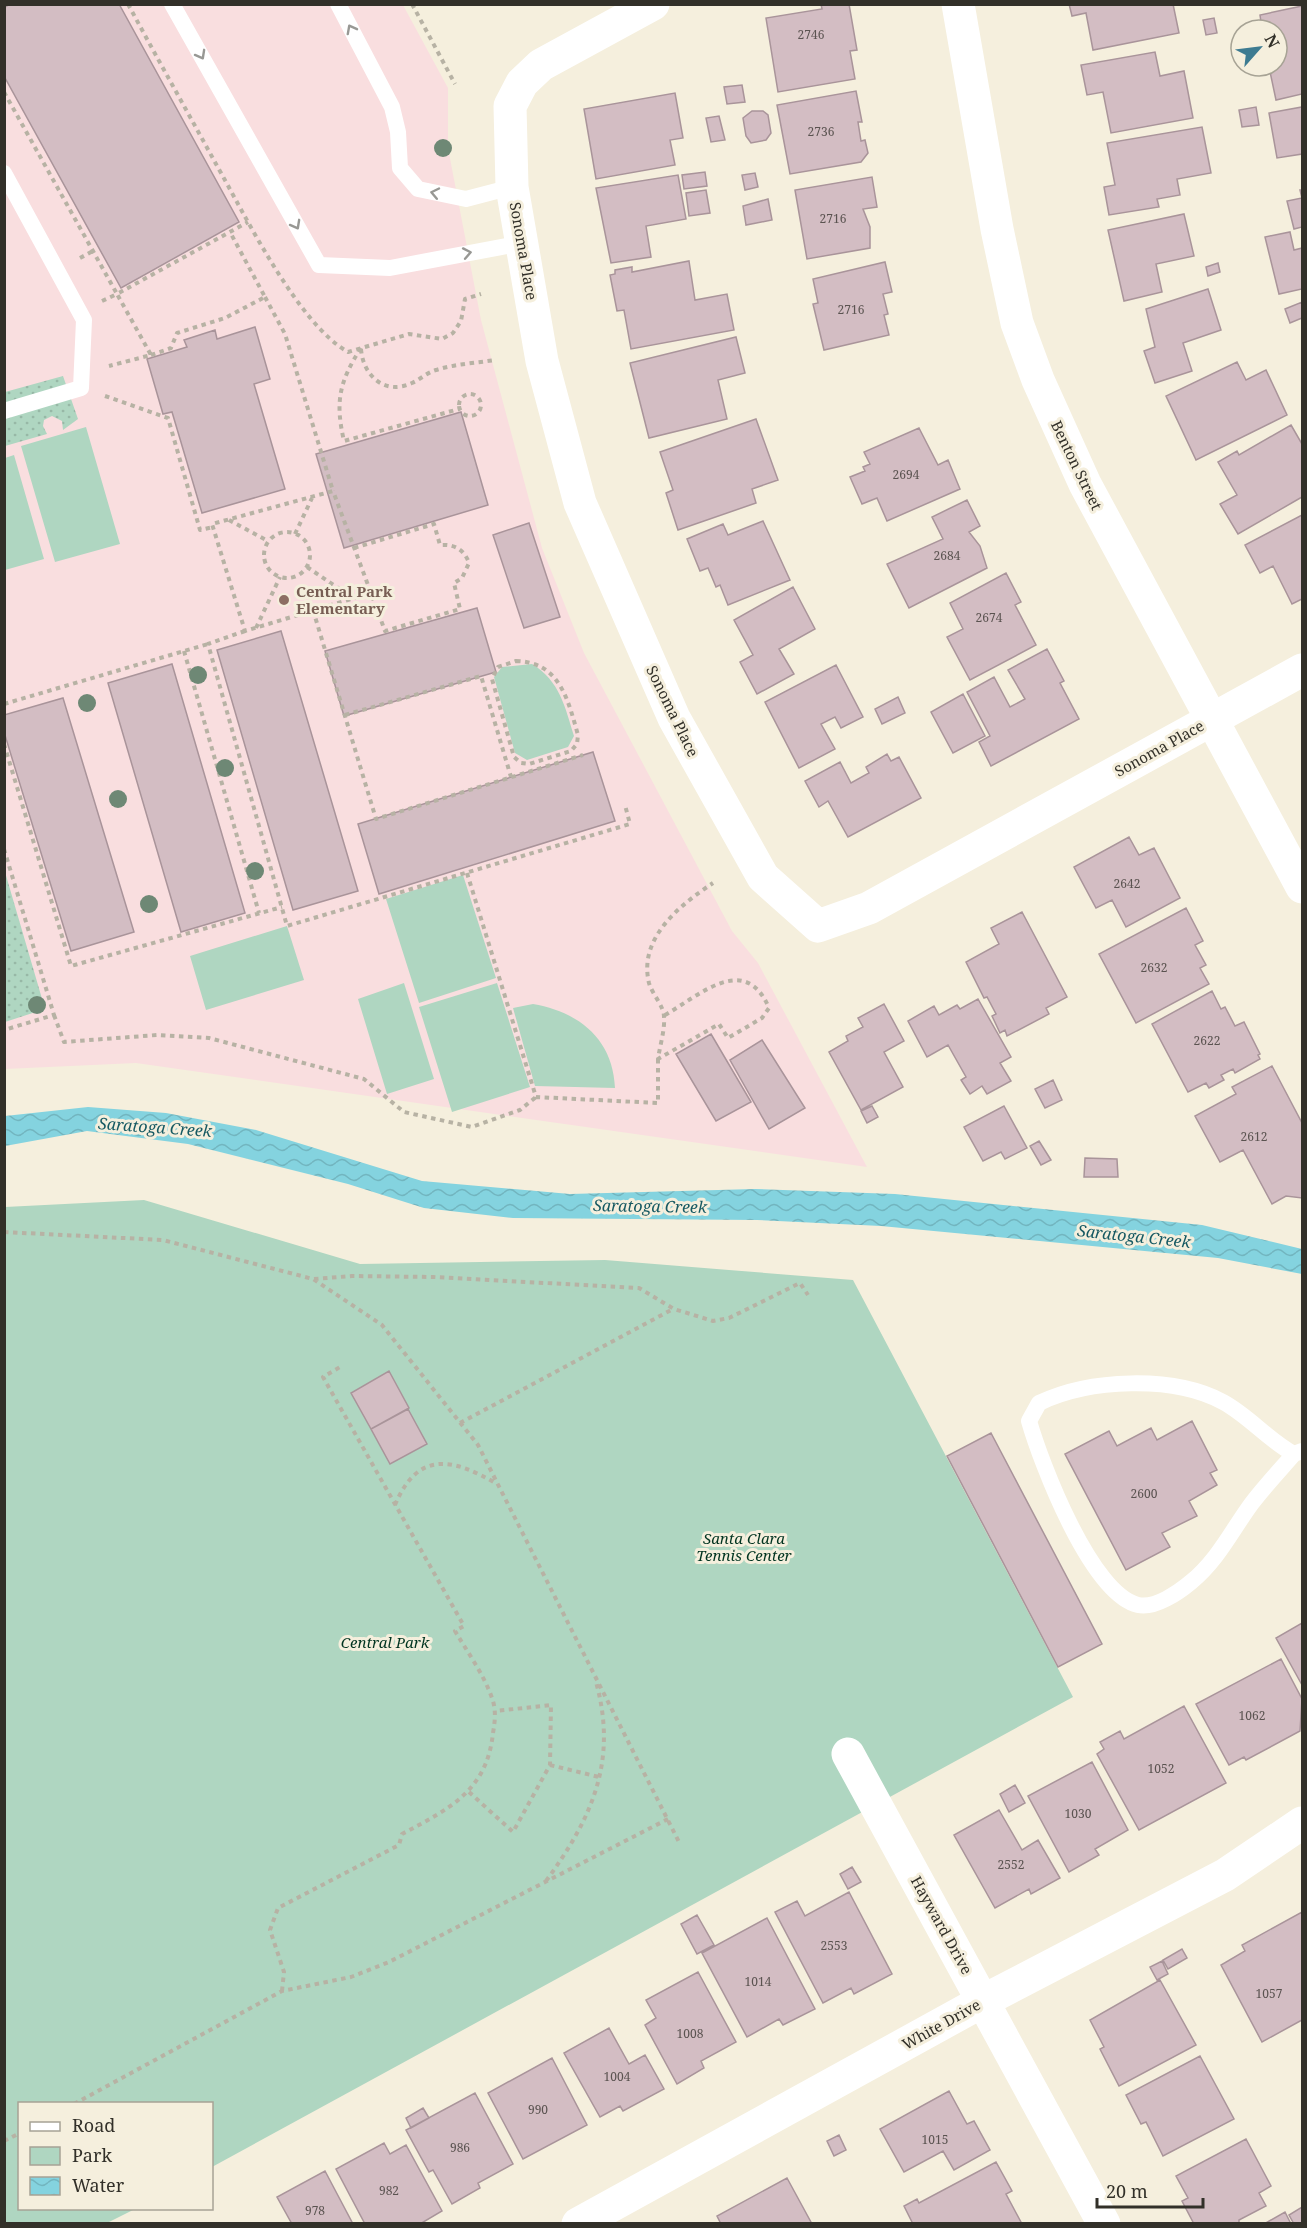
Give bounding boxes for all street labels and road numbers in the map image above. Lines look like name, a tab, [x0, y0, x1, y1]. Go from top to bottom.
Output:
street label: Sonoma Place	[506, 200, 542, 302]
street label: Benton Street	[1047, 417, 1107, 513]
street label: Sonoma Place	[642, 662, 704, 760]
street label: Sonoma Place	[1111, 715, 1207, 781]
street label: Hayward Drive	[907, 1872, 977, 1978]
street label: White Drive	[898, 1994, 984, 2054]

